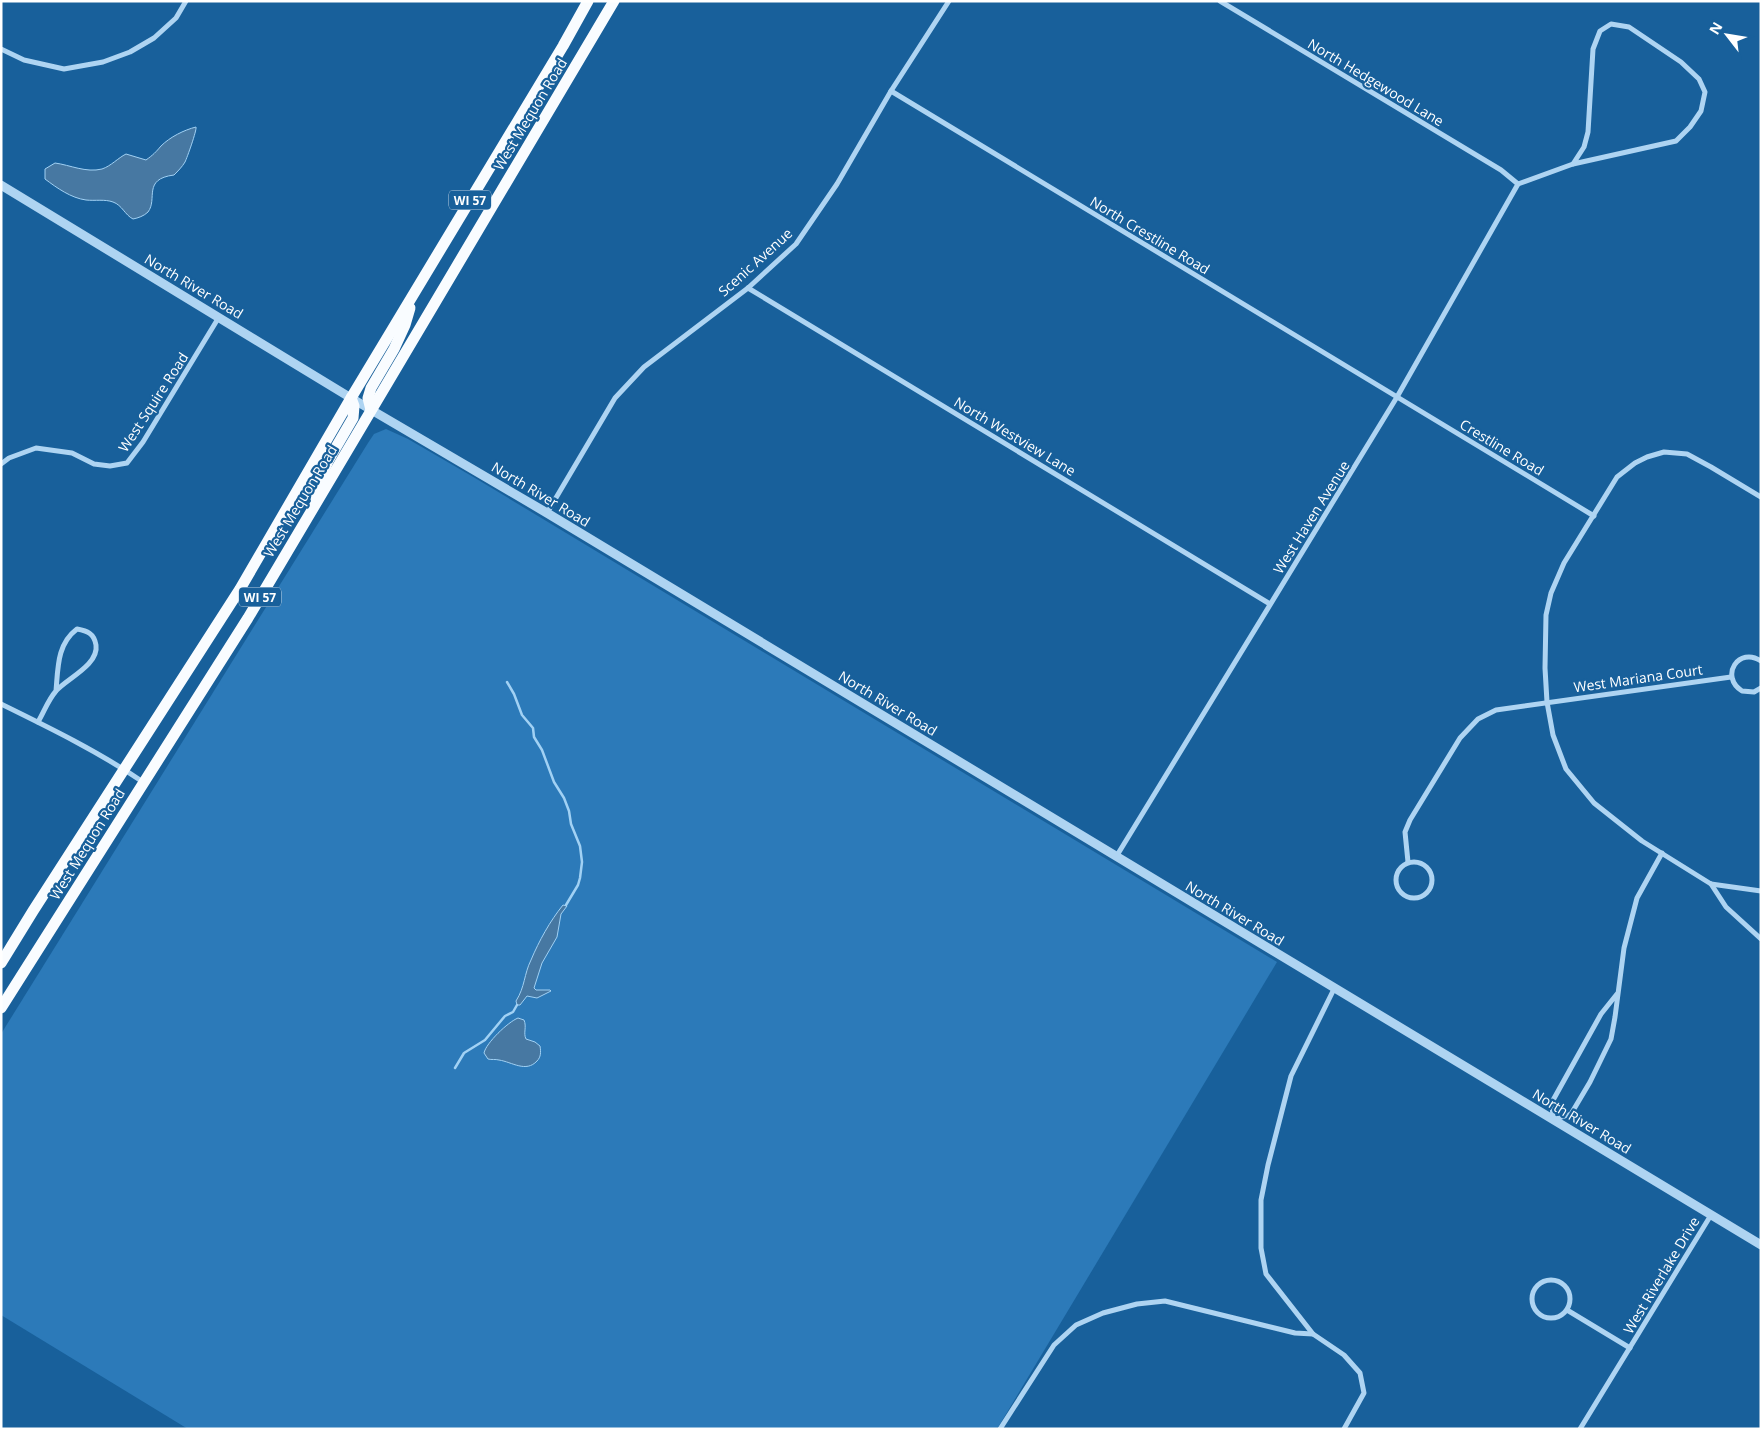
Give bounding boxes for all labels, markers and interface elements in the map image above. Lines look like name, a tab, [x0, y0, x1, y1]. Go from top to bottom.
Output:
north arrow	[1702, 10, 1752, 60]
text: N	[1704, 18, 1727, 38]
street label: North Hedgewood Lane	[1304, 34, 1448, 130]
street label: West Mequon Road	[489, 54, 571, 174]
road number: WI 57	[449, 190, 491, 210]
street label: North Crestline Road	[1087, 192, 1213, 278]
street label: Scenic Avenue	[714, 224, 796, 300]
street label: North River Road	[141, 249, 247, 323]
street label: West Squire Road	[114, 349, 192, 455]
street label: North Westview Lane	[951, 392, 1079, 480]
street label: Crestline Road	[1457, 414, 1547, 480]
street label: West Mequon Road	[259, 441, 341, 561]
street label: North River Road	[488, 457, 594, 531]
street label: West Haven Avenue	[1268, 457, 1354, 577]
road number: WI 57	[239, 588, 281, 606]
street label: West Mariana Court	[1572, 660, 1704, 696]
street label: North River Road	[835, 666, 941, 740]
street label: West Mequon Road	[45, 785, 129, 903]
street label: North River Road	[1182, 876, 1288, 950]
street label: North River Road	[1529, 1084, 1635, 1158]
street label: West Riverlake Drive	[1619, 1213, 1704, 1337]

